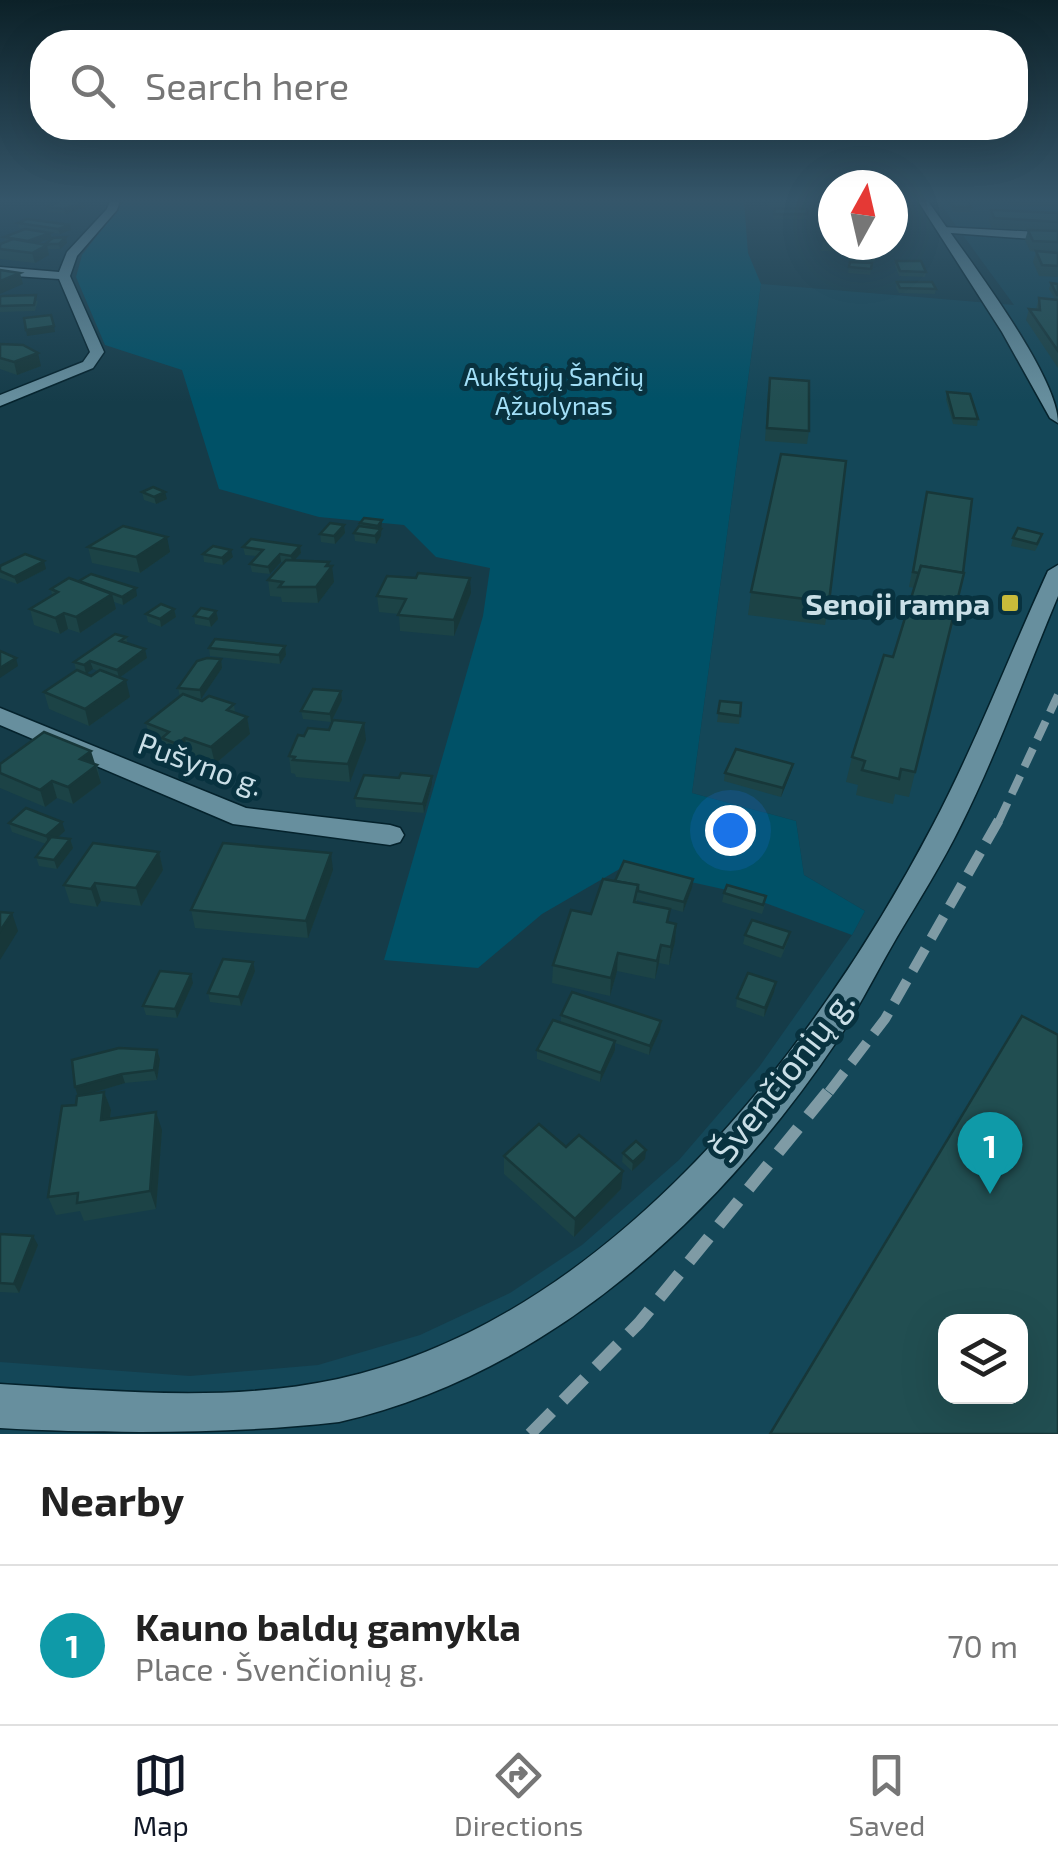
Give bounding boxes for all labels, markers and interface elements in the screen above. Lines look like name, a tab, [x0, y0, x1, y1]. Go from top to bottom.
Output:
search box	[30, 30, 1028, 140]
icon: search	[65, 58, 120, 113]
text: Search here	[145, 62, 349, 108]
north arrow	[818, 170, 908, 260]
park label: Aukštųjų Šančių Ąžuolynas	[464, 361, 644, 420]
place label: Senoji rampa	[805, 585, 990, 621]
marker: Senoji rampa	[999, 592, 1021, 614]
street label: Pušyno g.	[133, 724, 269, 802]
your location	[705, 805, 756, 856]
street label: Švenčionių g.	[702, 981, 862, 1169]
pin: 1	[958, 1112, 1022, 1194]
map controls	[938, 1314, 1028, 1404]
button: layers	[938, 1314, 1028, 1404]
text: Nearby	[40, 1474, 184, 1524]
text: Kauno baldų gamykla	[135, 1603, 521, 1649]
text: 1	[66, 1626, 79, 1664]
text: 70 m	[947, 1626, 1018, 1664]
text: Place · Švenčionių g.	[135, 1649, 424, 1687]
tab: Map	[133, 1748, 189, 1842]
tab: Directions	[454, 1748, 583, 1842]
tab: Saved	[849, 1748, 925, 1842]

